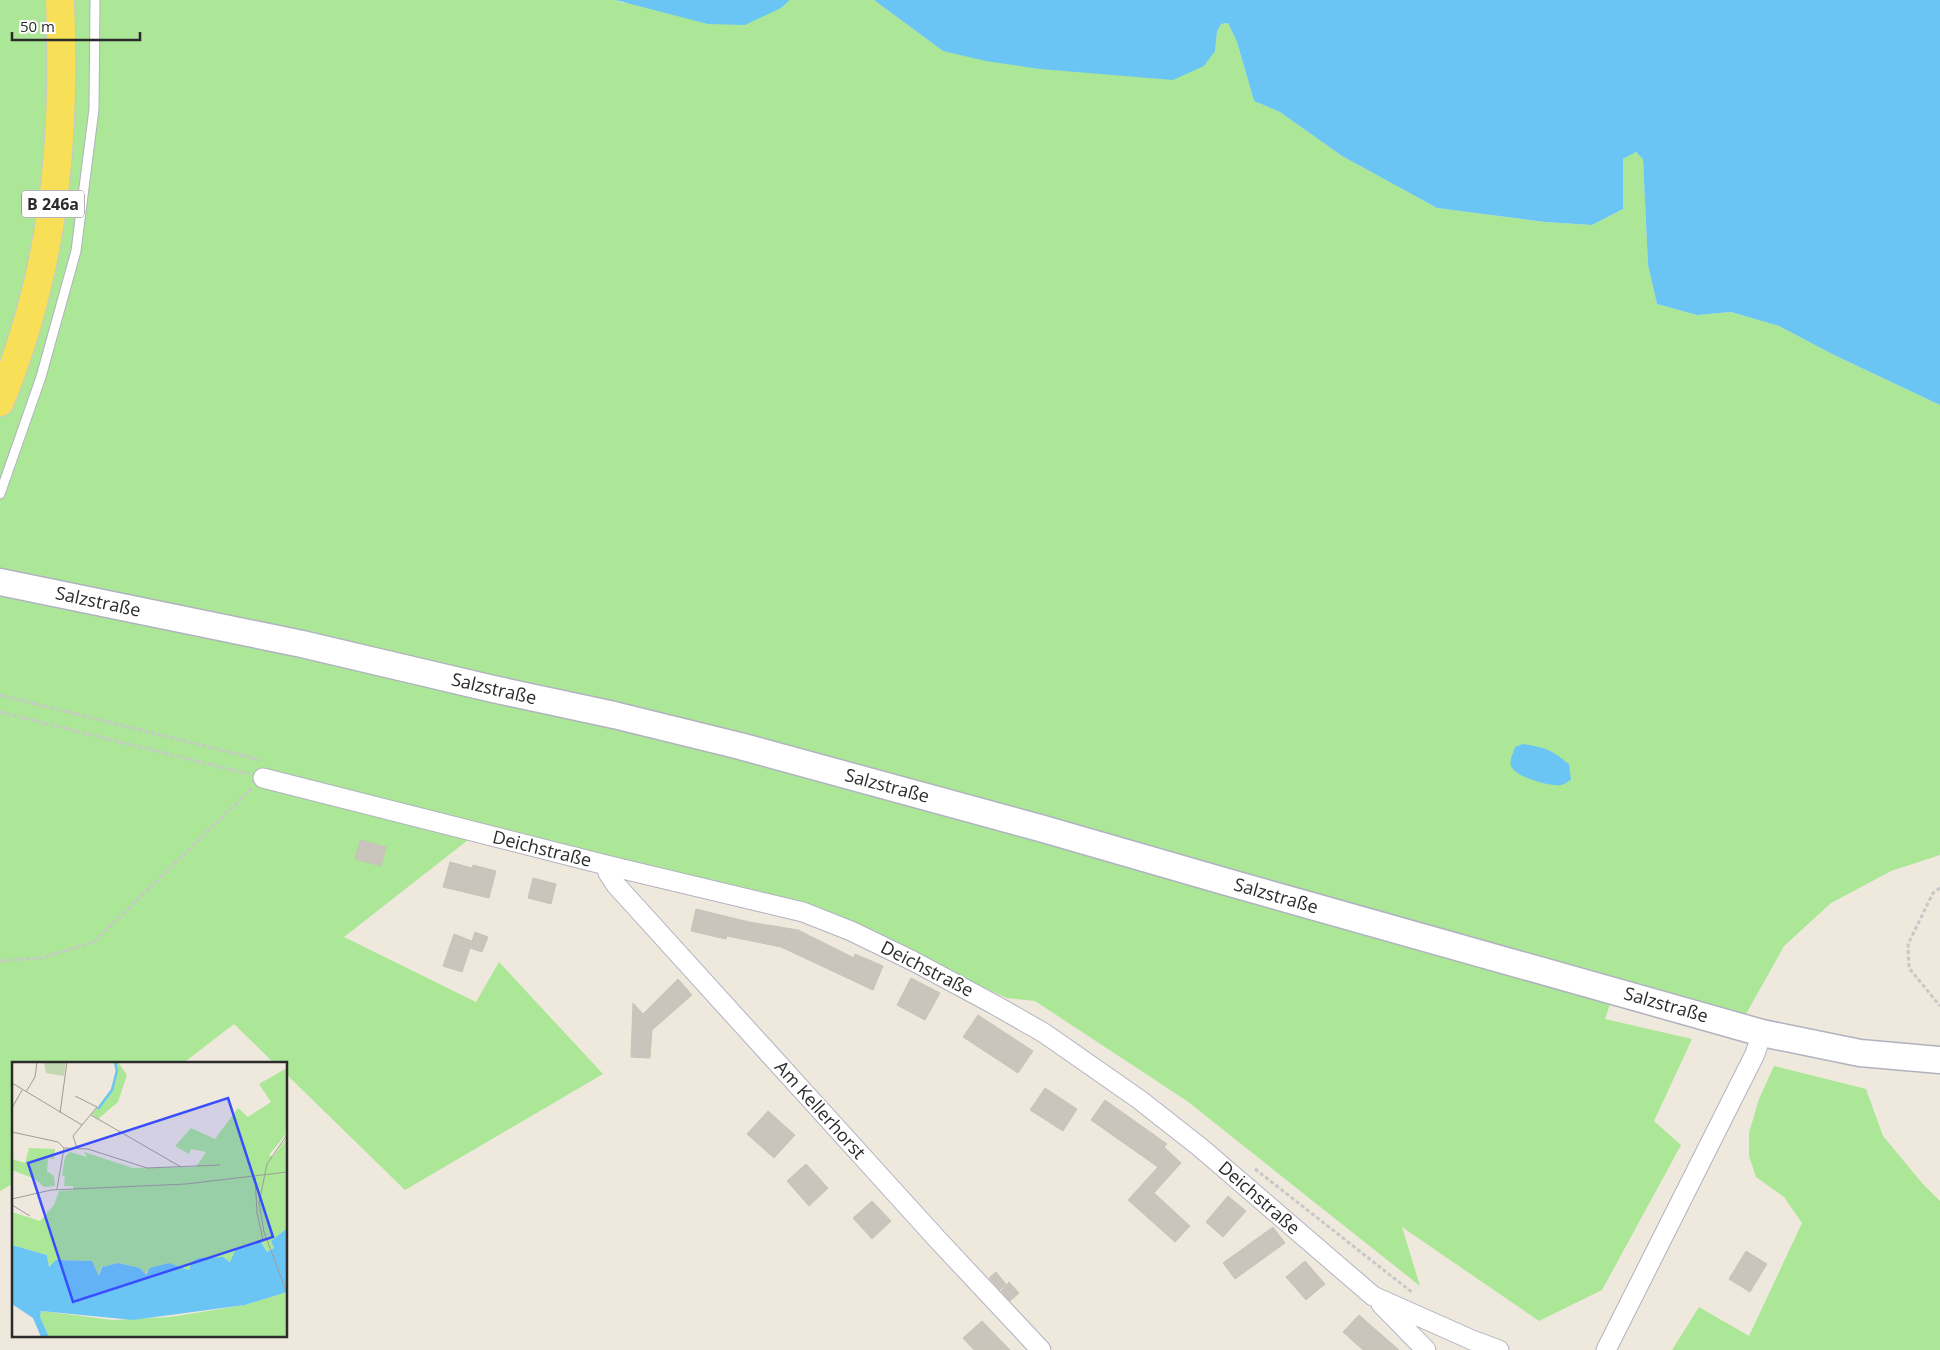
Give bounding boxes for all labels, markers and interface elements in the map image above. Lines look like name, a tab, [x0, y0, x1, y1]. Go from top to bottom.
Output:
scale bar	[12, 10, 140, 42]
text: 50 m	[20, 16, 55, 36]
road number: B 246a	[22, 190, 84, 218]
street label: Salzstraße	[53, 580, 143, 622]
street label: Salzstraße	[449, 667, 539, 709]
street label: Salzstraße	[842, 762, 932, 808]
street label: Deichstraße	[490, 824, 594, 872]
street label: Salzstraße	[1231, 872, 1321, 918]
street label: Deichstraße	[877, 934, 978, 1002]
street label: Salzstraße	[1621, 981, 1711, 1027]
street label: Am Kellerhorst	[770, 1055, 871, 1164]
inset map	[12, 1062, 288, 1338]
street label: Deichstraße	[1214, 1155, 1306, 1239]

